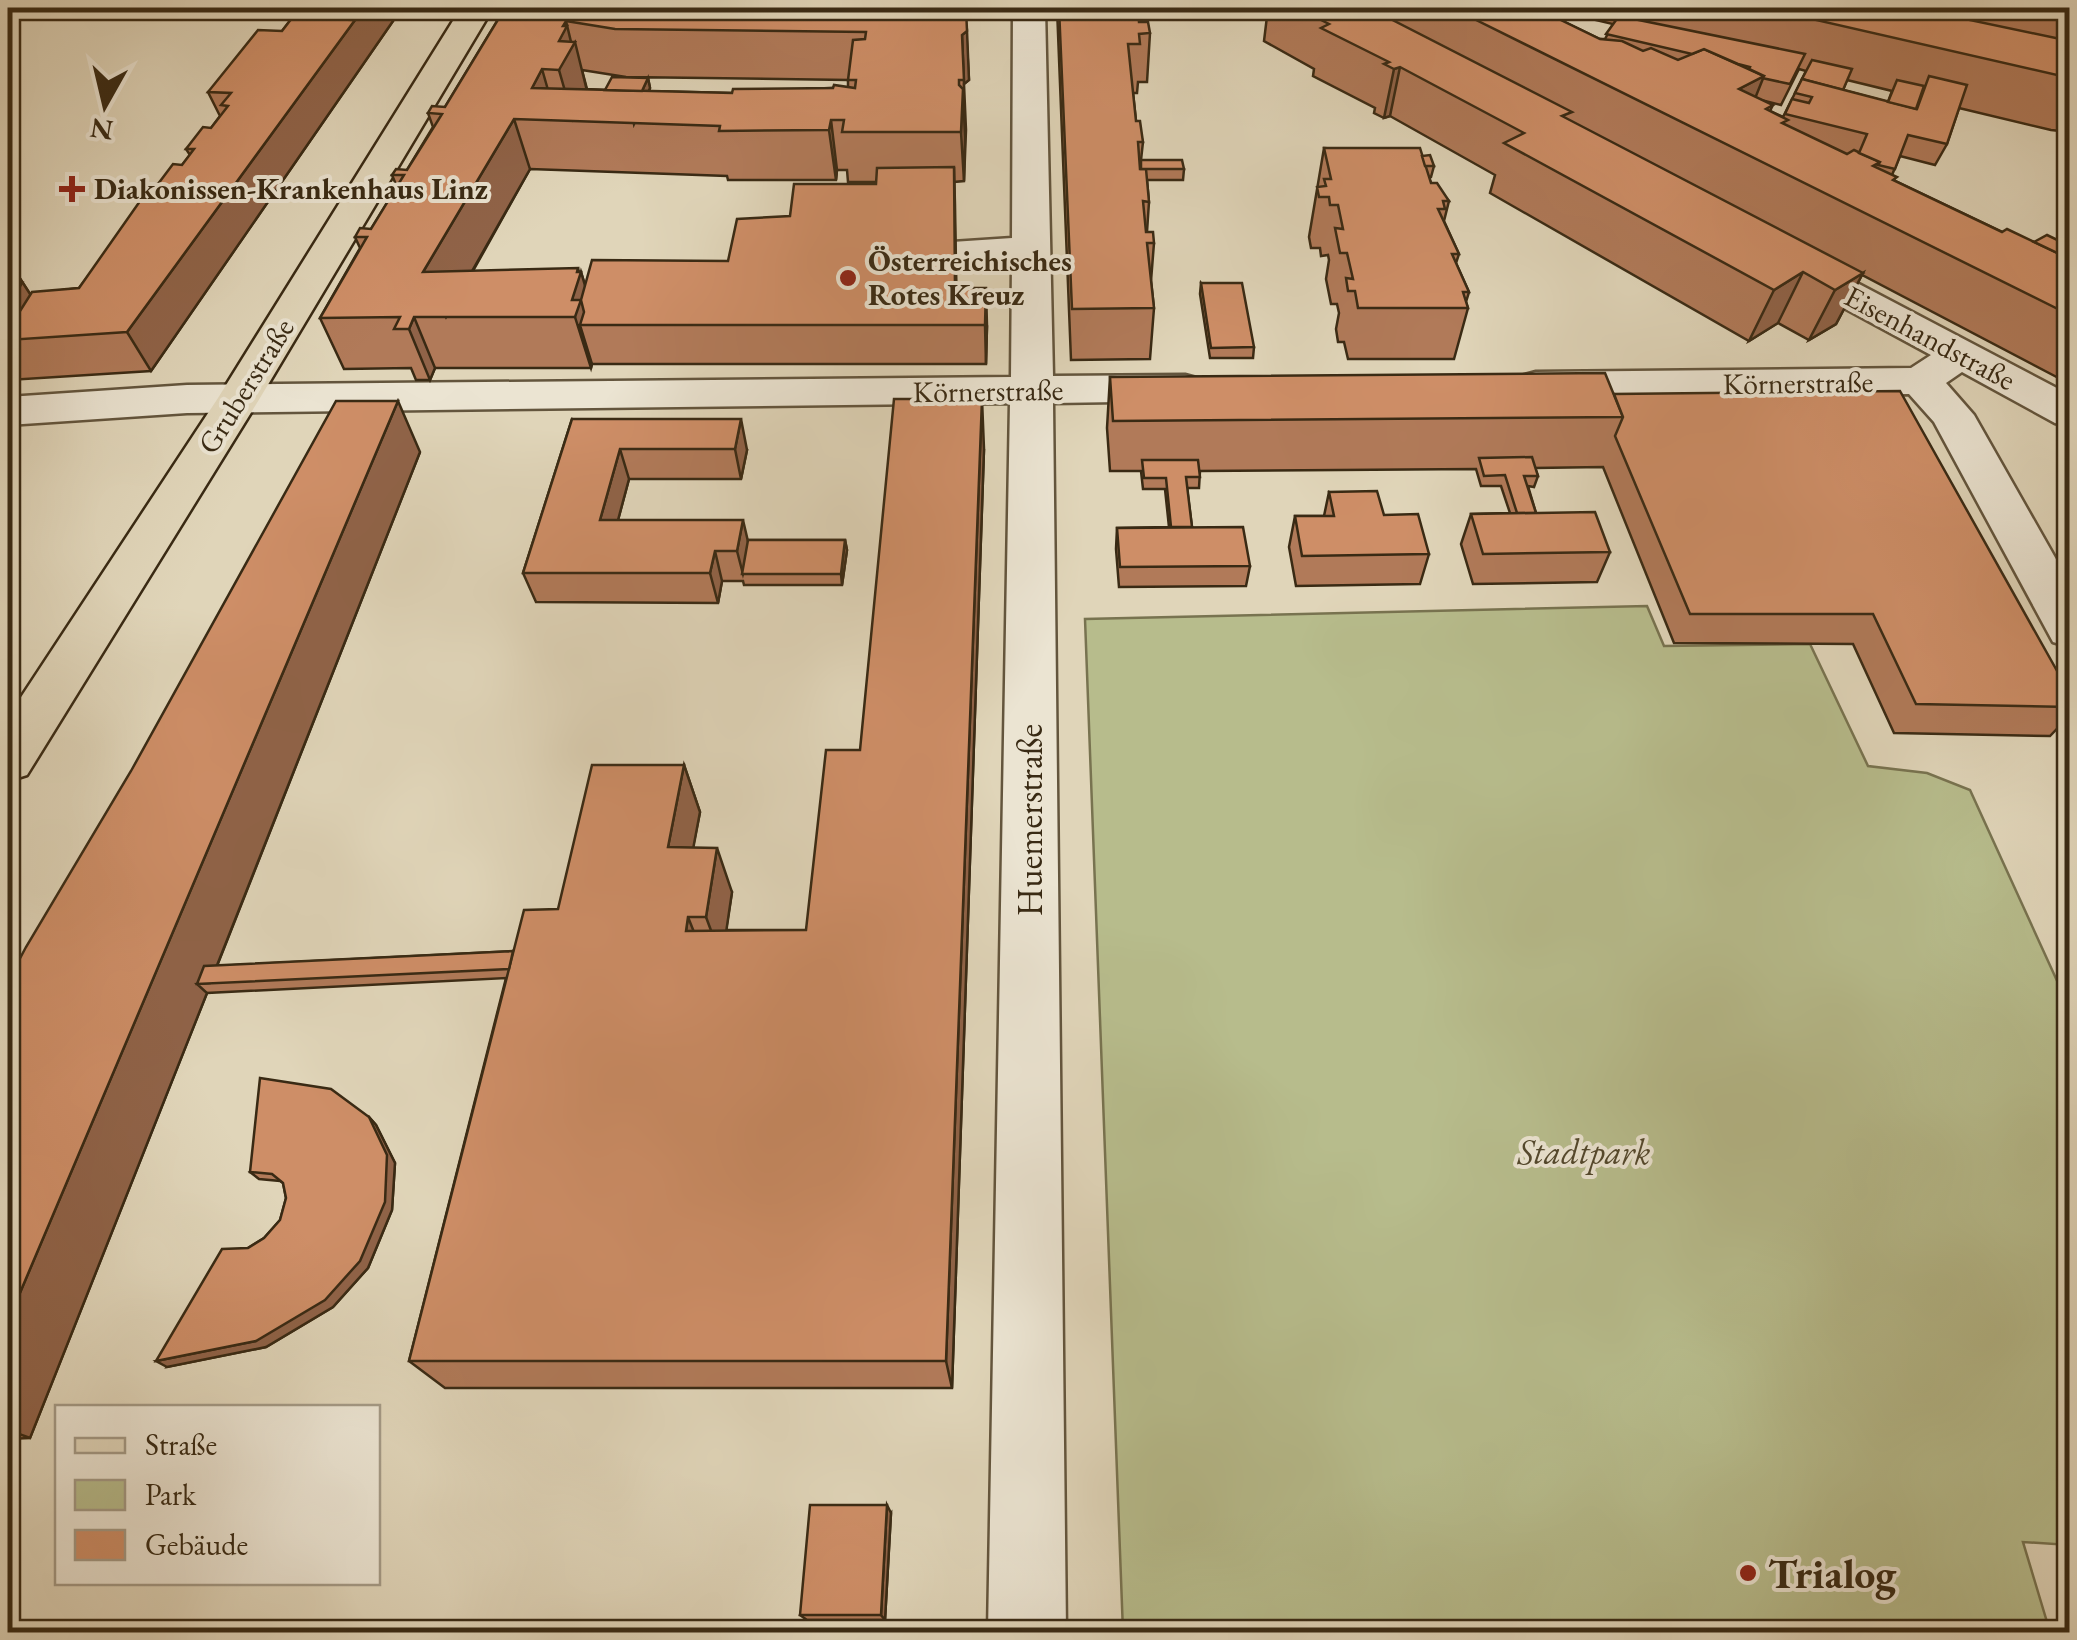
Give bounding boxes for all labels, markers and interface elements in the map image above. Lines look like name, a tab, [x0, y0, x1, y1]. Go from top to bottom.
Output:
north arrow	[55, 55, 155, 155]
text: N	[87, 110, 115, 149]
place label: Diakonissen-Krankenhaus Linz	[94, 169, 488, 208]
marker: Diakonissen-Krankenhaus Linz	[59, 176, 85, 202]
place label: Österreichisches Rotes Kreuz	[868, 241, 1072, 314]
marker: Österreichisches Rotes Kreuz	[837, 267, 859, 289]
street label: Eisenhandstraße	[1838, 276, 2022, 399]
street label: Gruberstraße	[189, 311, 303, 461]
street label: Körnerstraße	[1722, 362, 1874, 403]
street label: Körnerstraße	[912, 370, 1064, 411]
street label: Huemerstraße	[1007, 724, 1052, 916]
park label: Stadtpark	[1516, 1129, 1651, 1175]
legend	[55, 1405, 380, 1585]
text: Straße	[145, 1425, 217, 1464]
text: Park	[145, 1475, 197, 1514]
text: Gebäude	[145, 1525, 248, 1564]
place label: Trialog	[1768, 1546, 1897, 1601]
marker: Trialog	[1737, 1562, 1759, 1584]

